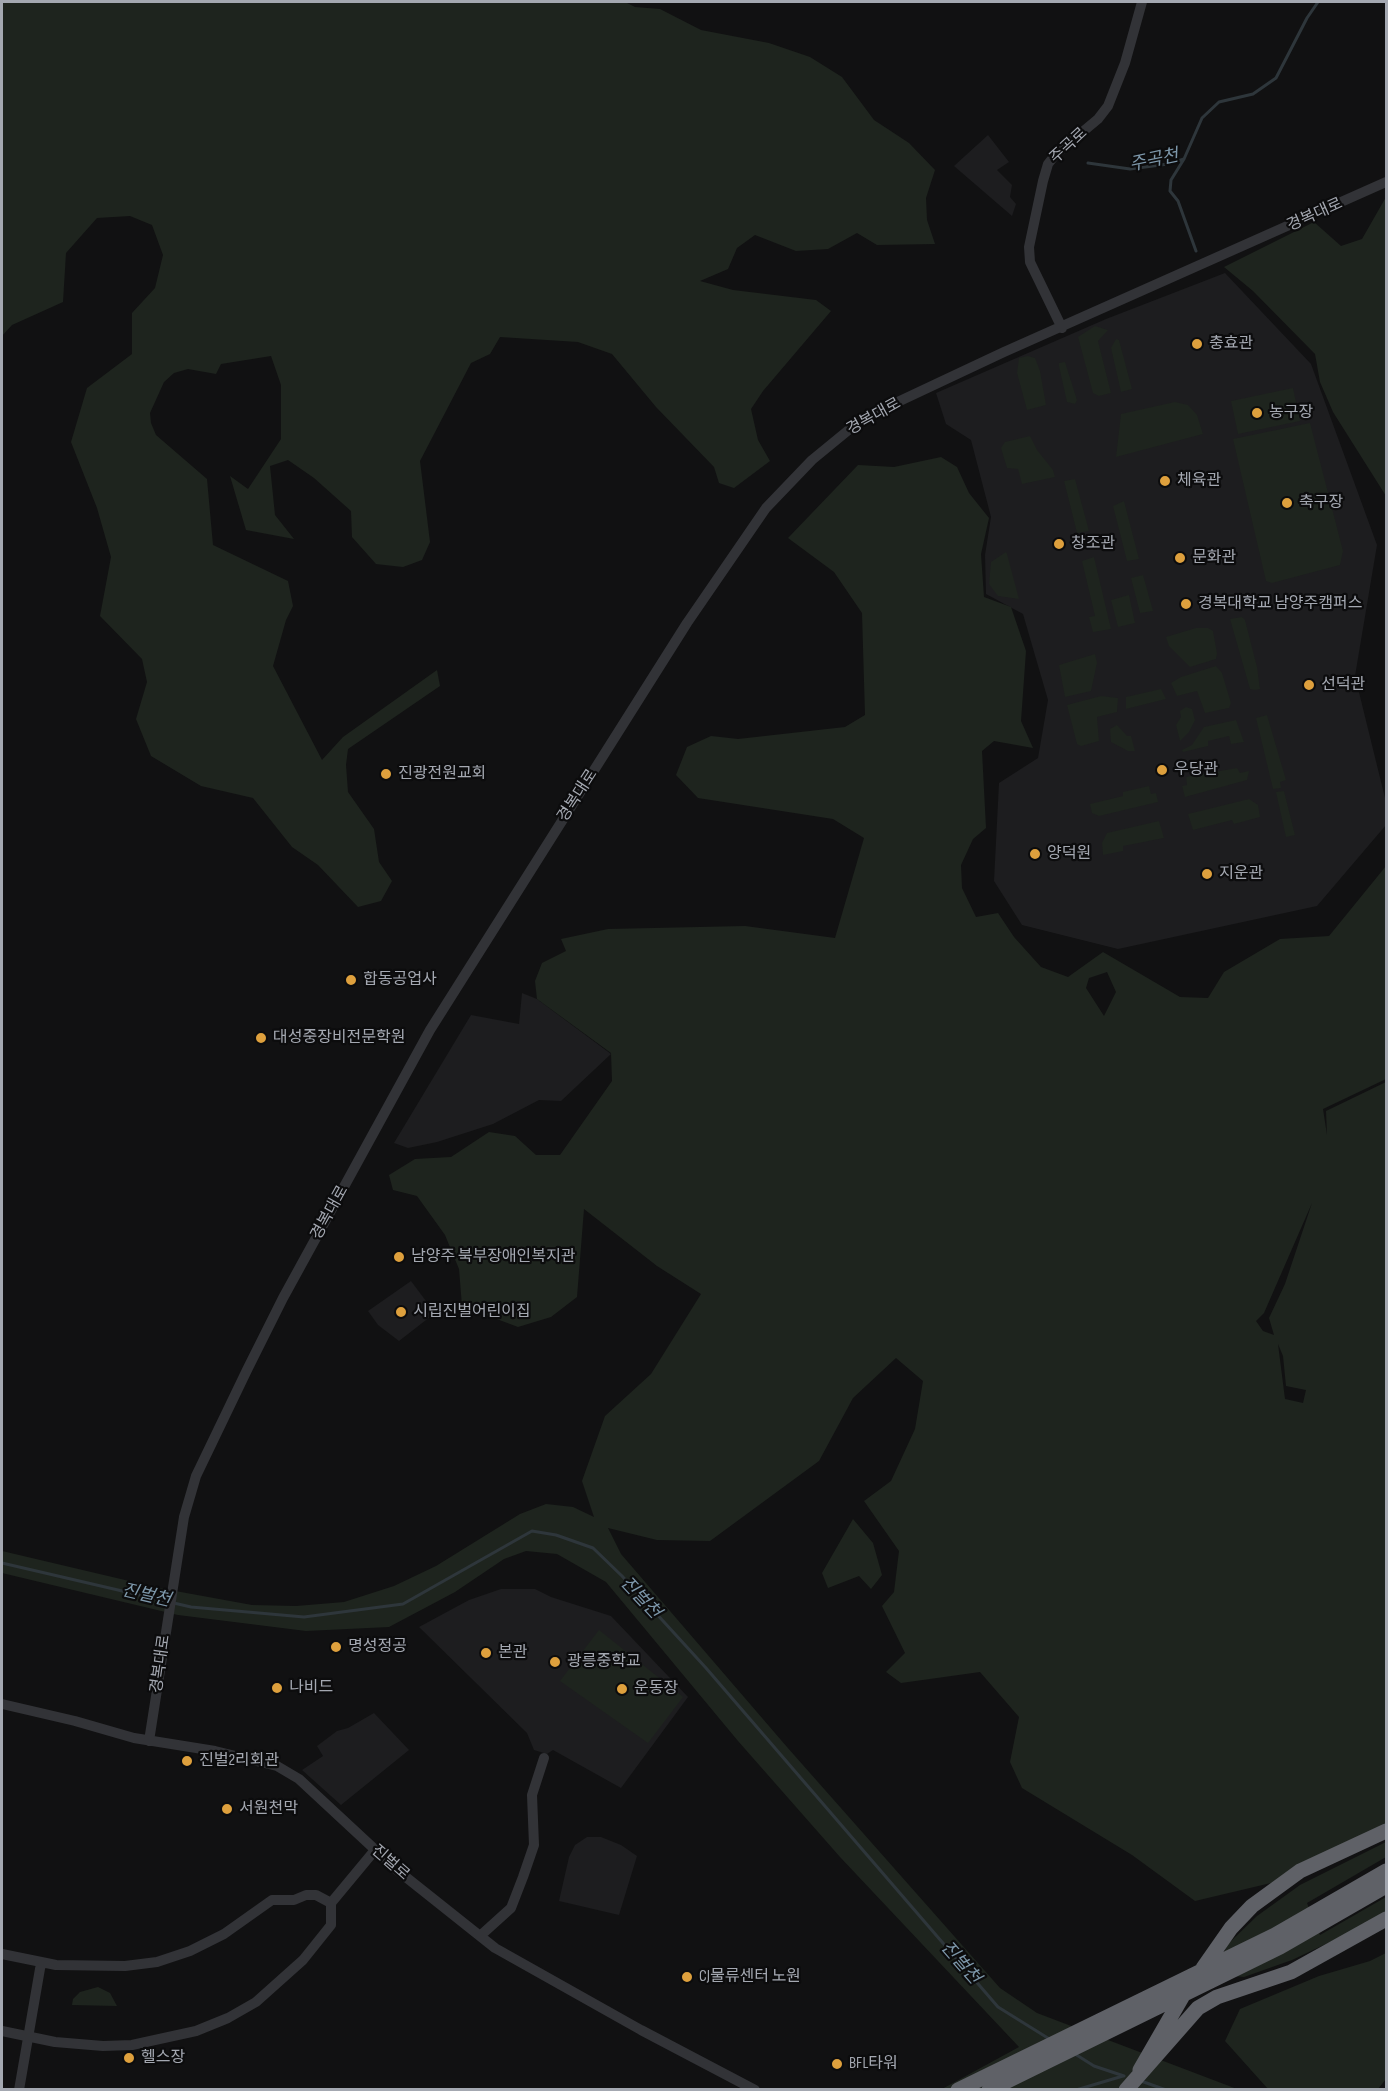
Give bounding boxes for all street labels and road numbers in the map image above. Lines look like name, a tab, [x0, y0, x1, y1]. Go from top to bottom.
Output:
street label: 주곡로	[1046, 124, 1092, 168]
street label: 경복대로	[1284, 194, 1346, 236]
street label: 경복대로	[844, 394, 904, 440]
street label: 경복대로	[554, 766, 602, 826]
street label: 경복대로	[307, 1183, 353, 1243]
street label: 경복대로	[147, 1634, 175, 1694]
street label: 진벌로	[367, 1841, 413, 1885]

